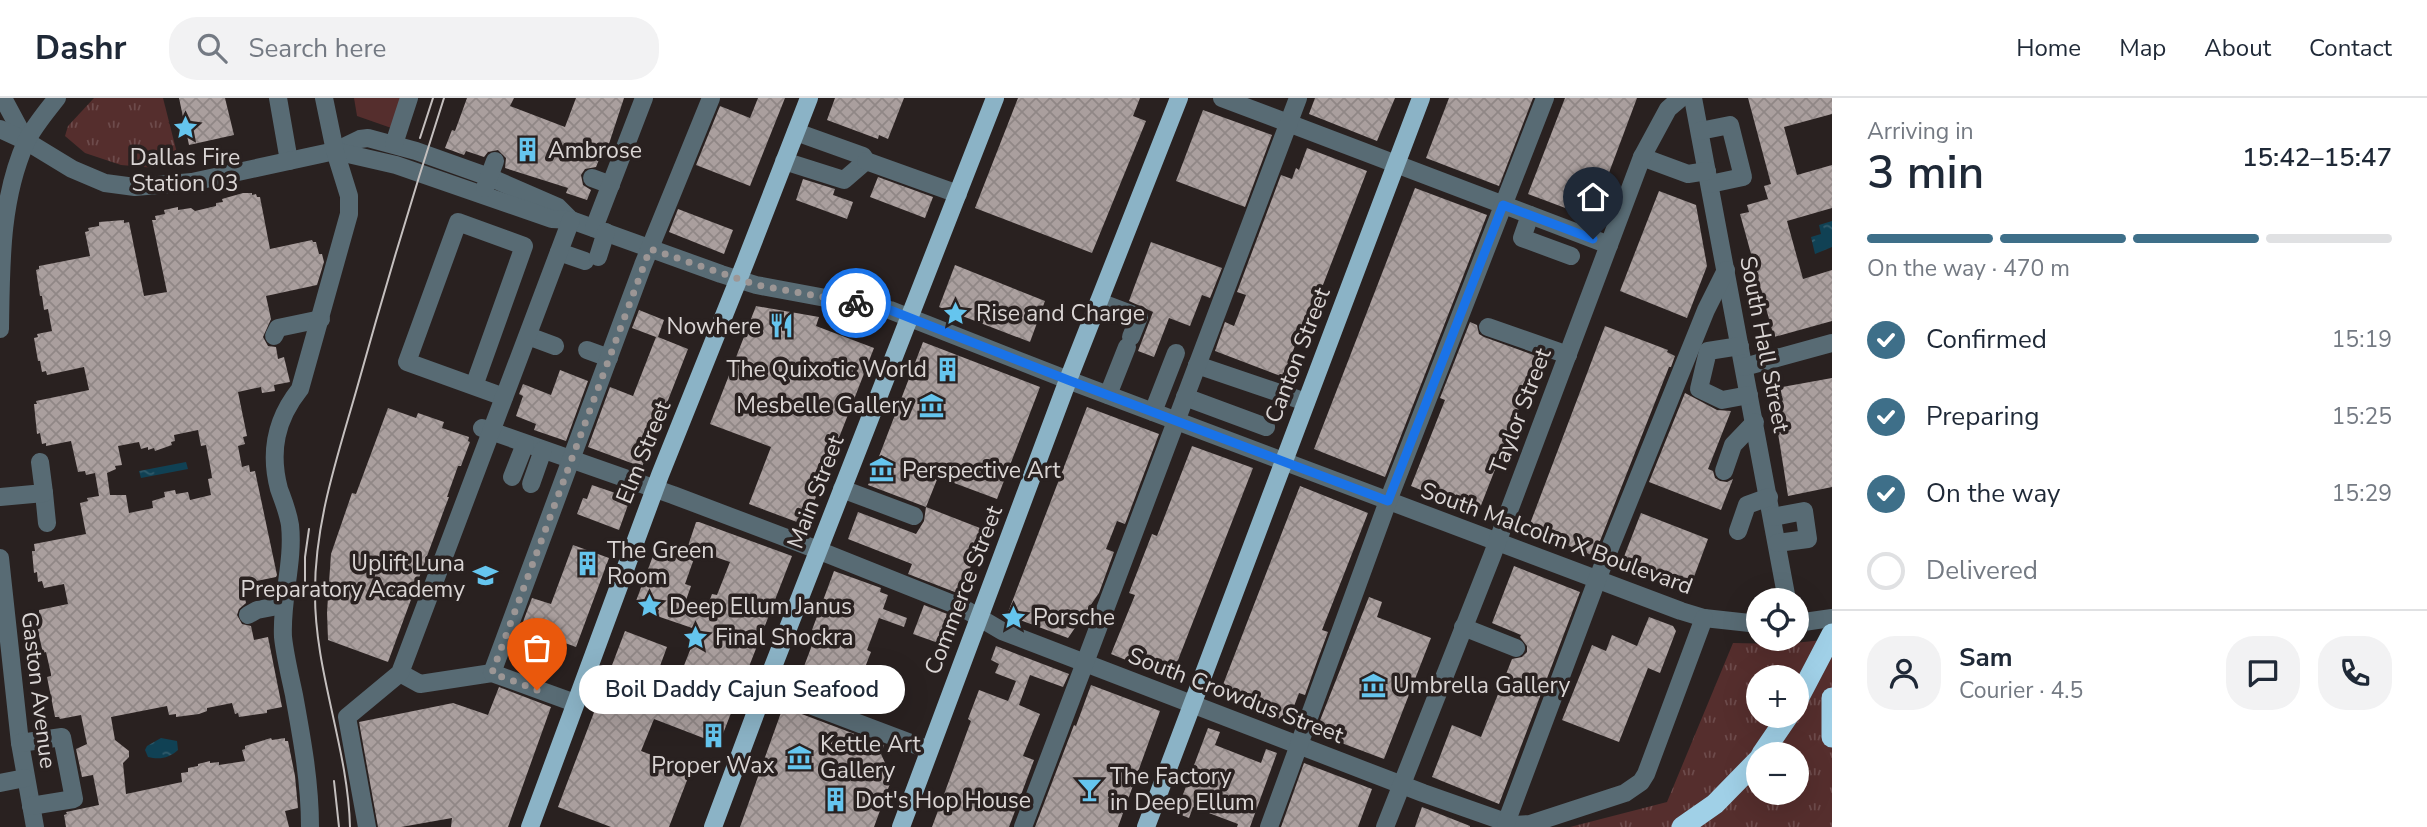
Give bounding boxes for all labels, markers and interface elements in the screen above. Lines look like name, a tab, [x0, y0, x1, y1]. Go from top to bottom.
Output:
search box	[169, 17, 659, 80]
text: Dashr	[35, 26, 127, 71]
icon: search	[193, 29, 231, 67]
text: Search here	[249, 31, 386, 66]
text: Home	[2016, 32, 2081, 64]
text: Map	[2119, 32, 2166, 64]
text: About	[2204, 32, 2271, 64]
text: Contact	[2309, 32, 2392, 64]
place icon: Dallas Fire Station 03	[171, 113, 199, 141]
text: Arriving in	[1867, 116, 1974, 147]
place label: Ambrose	[548, 135, 642, 166]
building icon: Ambrose	[514, 136, 542, 164]
text: 15:42–15:47	[2242, 140, 2392, 175]
text: 3 min	[1867, 141, 1984, 204]
place label: Dallas Fire Station 03	[130, 142, 240, 199]
pin	[1563, 167, 1623, 239]
icon: home	[1574, 178, 1612, 216]
street label: South Hall Street	[1732, 253, 1797, 436]
text: On the way · 470 m	[1867, 253, 2070, 284]
courier	[821, 268, 891, 338]
street label: Canton Street	[1257, 282, 1338, 427]
icon: bike	[837, 284, 875, 322]
place label: Rise and Charge	[976, 298, 1145, 329]
place icon: Rise and Charge	[942, 299, 970, 327]
place label: Nowhere	[666, 311, 761, 342]
restaurant icon: Nowhere	[767, 312, 795, 340]
icon: check	[1867, 321, 1905, 359]
text: Confirmed	[1926, 322, 2047, 357]
text: 15:19	[2332, 324, 2392, 355]
street label: Taylor Street	[1482, 343, 1559, 479]
place label: The Quixotic World	[727, 354, 927, 385]
building icon: The Quixotic World	[933, 355, 961, 383]
place label: Mesbelle Gallery	[736, 390, 912, 421]
museum icon: Mesbelle Gallery	[918, 391, 946, 419]
street label: Elm Street	[609, 395, 679, 508]
icon: check	[1867, 398, 1905, 436]
text: Preparing	[1926, 399, 2039, 434]
text: 15:25	[2332, 401, 2392, 432]
street label: Main Street	[780, 430, 852, 553]
place label: Perspective Art	[902, 455, 1062, 486]
museum icon: Perspective Art	[868, 456, 896, 484]
street label: South Malcolm X Boulevard	[1417, 475, 1697, 602]
icon: check	[1867, 475, 1905, 513]
text: On the way	[1926, 476, 2060, 511]
text: 15:29	[2332, 478, 2392, 509]
street label: Commerce Street	[917, 500, 1010, 679]
place label: The Green Room	[607, 535, 714, 592]
place label: Uplift Luna Preparatory Academy	[241, 548, 465, 605]
building icon: The Green Room	[573, 549, 601, 577]
text: Delivered	[1926, 553, 2038, 588]
school or university icon: Uplift Luna Preparatory Academy	[471, 562, 499, 590]
map controls	[1746, 588, 1809, 805]
button: locate	[1746, 588, 1809, 651]
place label: Deep Ellum Janus	[669, 591, 852, 622]
place icon: Deep Ellum Janus	[635, 592, 663, 620]
place label: Porsche	[1033, 602, 1115, 633]
place icon: Porsche	[999, 603, 1027, 631]
street label: Gaston Avenue	[14, 610, 64, 770]
pin	[507, 618, 567, 690]
place label: Final Shockra	[715, 622, 853, 653]
place icon: Final Shockra	[681, 623, 709, 651]
icon: bag	[518, 629, 556, 667]
button: person	[1867, 636, 1941, 710]
button: chat	[2226, 636, 2300, 710]
button: phone	[2318, 636, 2392, 710]
street label: South Crowdus Street	[1124, 640, 1349, 751]
text: Sam	[1959, 640, 2012, 675]
button: +	[1746, 665, 1809, 728]
callout: Boil Daddy Cajun Seafood	[579, 666, 904, 714]
place label: Umbrella Gallery	[1393, 670, 1570, 701]
museum icon: Umbrella Gallery	[1359, 671, 1387, 699]
text: Boil Daddy Cajun Seafood	[605, 674, 879, 705]
text: Courier · 4.5	[1959, 675, 2083, 706]
building icon: Proper Wax	[699, 721, 727, 749]
place label: Kettle Art Gallery	[820, 729, 922, 786]
button: −	[1746, 742, 1809, 805]
museum icon: Kettle Art Gallery	[786, 743, 814, 771]
place label: Proper Wax	[651, 750, 775, 781]
place label: The Factory in Deep Ellum	[1110, 761, 1255, 818]
bar icon: The Factory in Deep Ellum	[1076, 775, 1104, 803]
place label: Dot's Hop House	[855, 785, 1031, 816]
building icon: Dot's Hop House	[821, 786, 849, 814]

